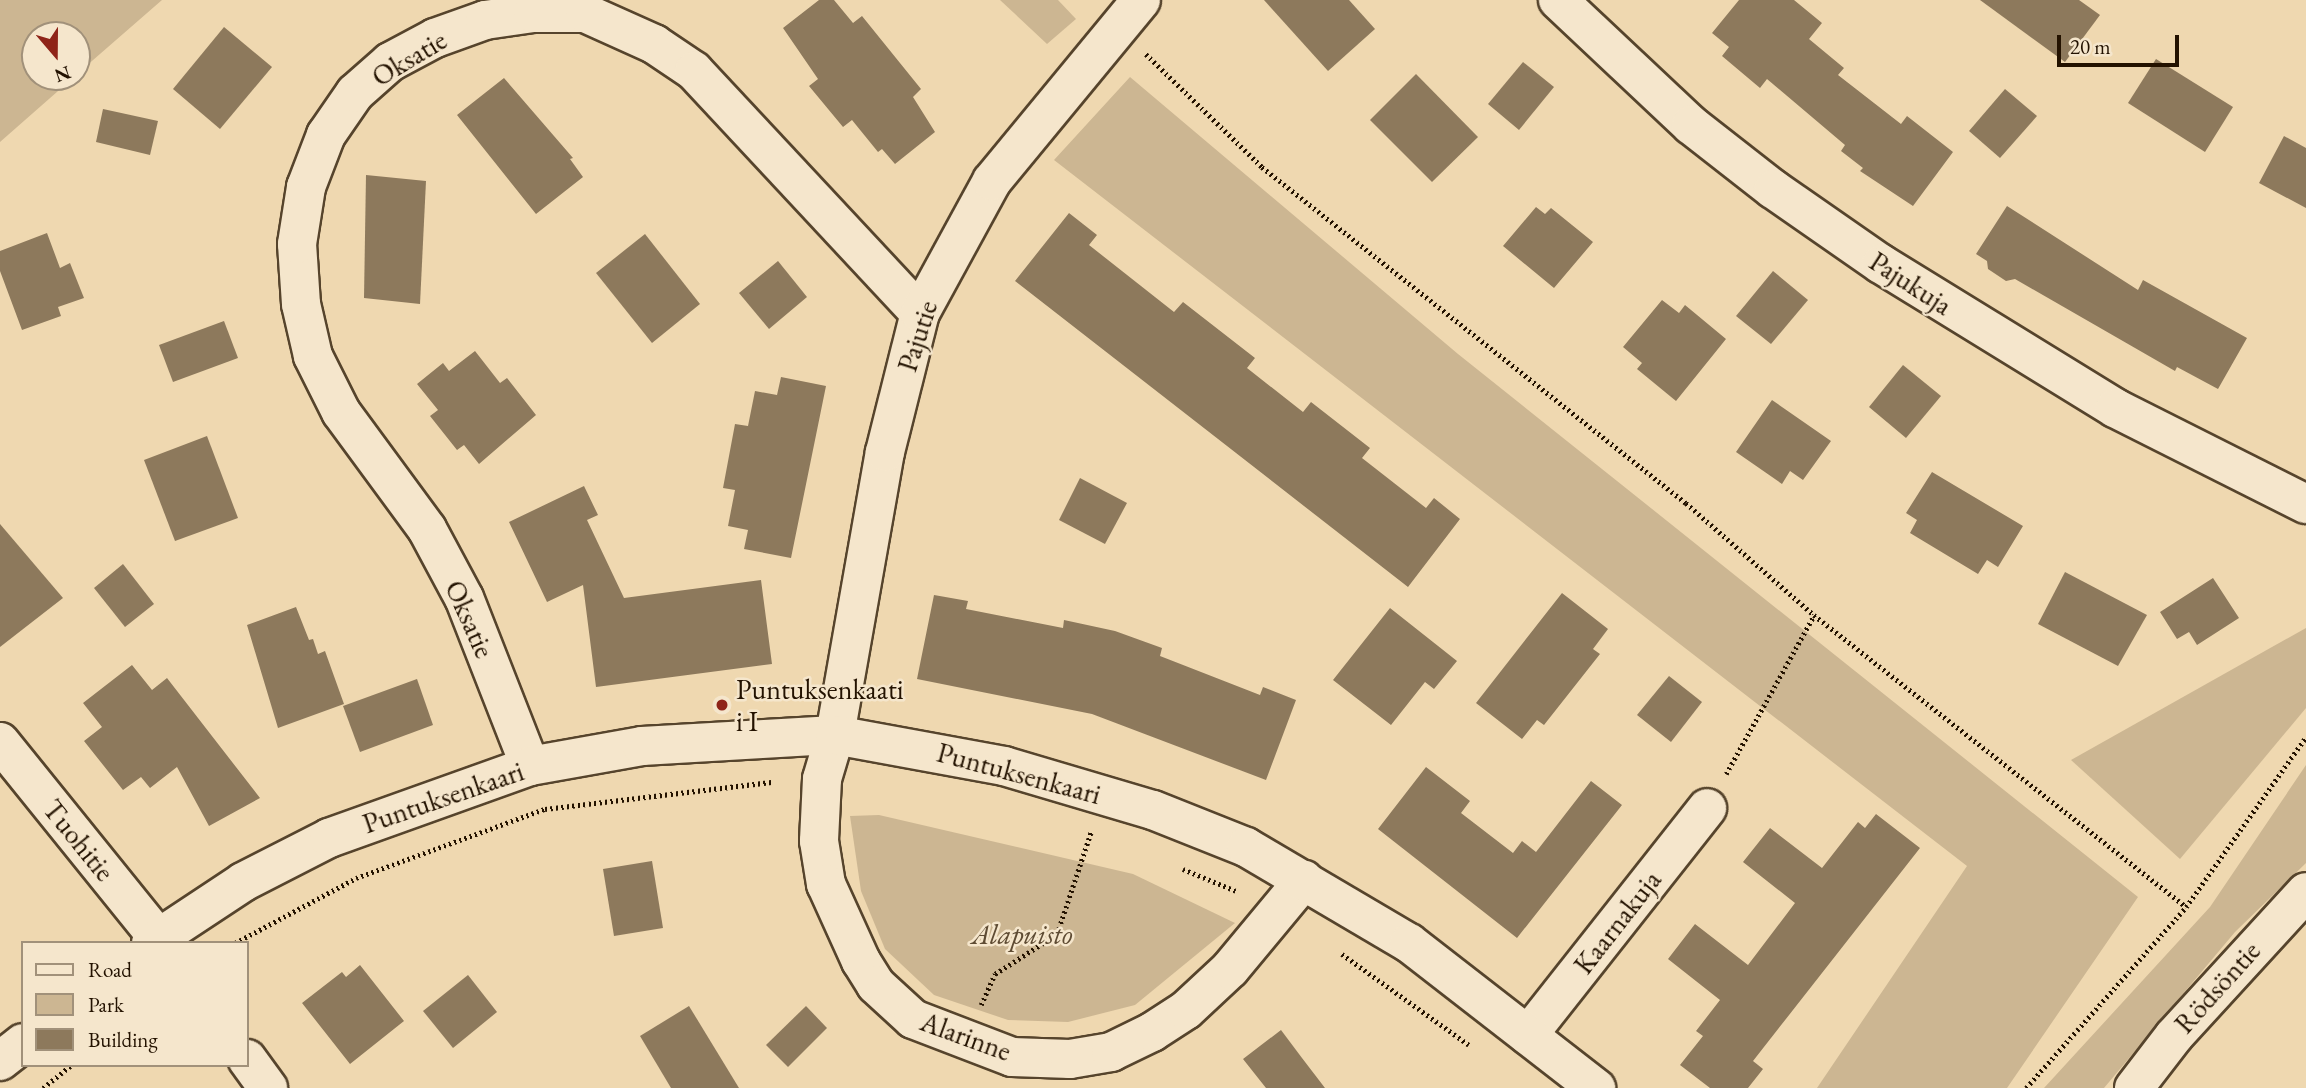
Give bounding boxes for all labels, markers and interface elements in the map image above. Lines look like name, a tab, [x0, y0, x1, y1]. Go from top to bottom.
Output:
north arrow	[21, 21, 91, 91]
scale bar	[2061, 21, 2184, 65]
street label: Oksatie	[366, 23, 452, 93]
text: 20 m	[2070, 33, 2111, 60]
text: N	[51, 60, 74, 89]
street label: Pajukuja	[1864, 244, 1958, 322]
street label: Pajutie	[890, 296, 944, 376]
street label: Oksatie	[438, 575, 502, 663]
place label: Puntuksenkaati i I	[736, 672, 904, 738]
marker: Puntuksenkaati i I	[714, 697, 730, 713]
street label: Puntuksenkaari	[933, 735, 1105, 811]
street label: Puntuksenkaari	[358, 754, 528, 840]
street label: Tuohitie	[36, 793, 122, 887]
street label: Kaarnakuja	[1566, 864, 1668, 980]
park label: Alapuisto	[971, 917, 1073, 951]
street label: Rödsöntie	[2167, 934, 2267, 1040]
legend	[21, 941, 248, 1067]
text: Road	[88, 956, 132, 983]
text: Park	[88, 991, 124, 1018]
street label: Alarinne	[916, 1004, 1016, 1068]
text: Building	[88, 1026, 158, 1053]

